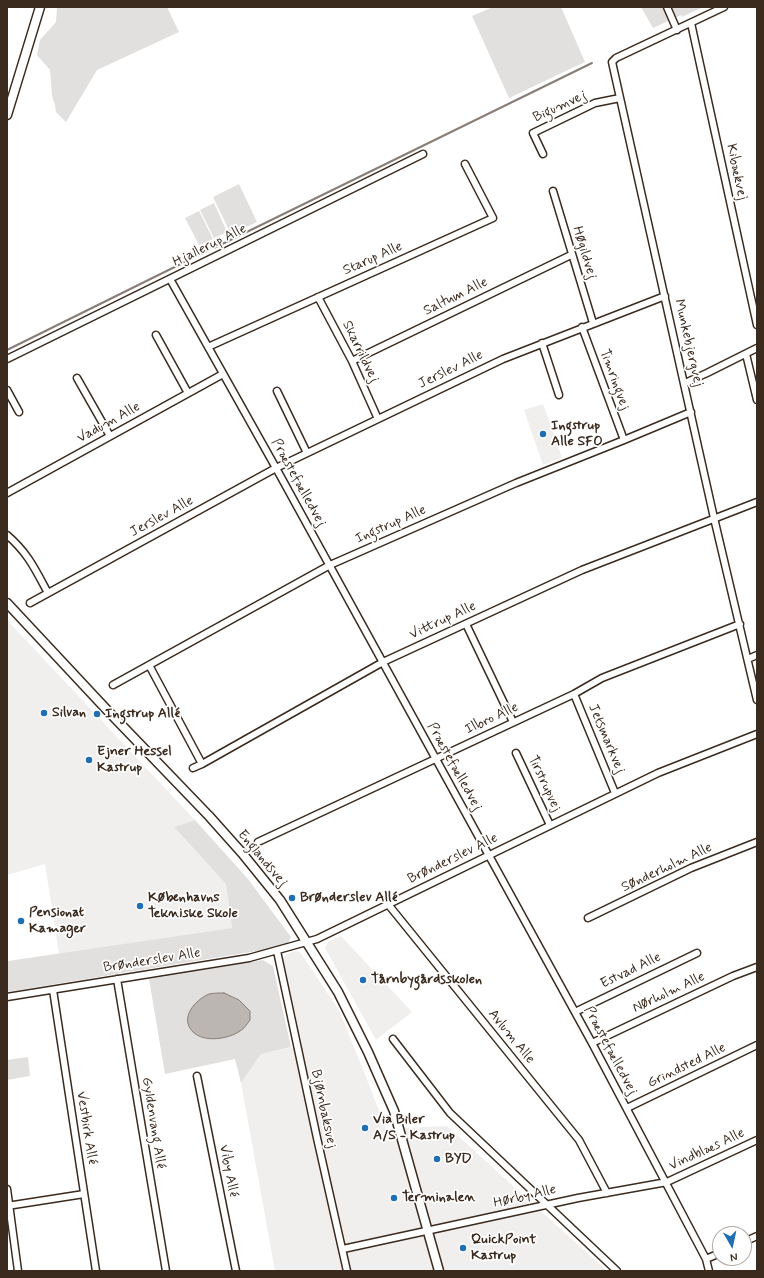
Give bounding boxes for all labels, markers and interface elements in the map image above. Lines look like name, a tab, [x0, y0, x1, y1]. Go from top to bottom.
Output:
street label: Bigumvej	[531, 87, 589, 127]
street label: Kibækvej	[722, 142, 750, 202]
street label: Hjallerup Alle	[170, 221, 250, 271]
street label: Høgildvej	[568, 224, 600, 282]
street label: Starup Alle	[341, 238, 405, 280]
street label: Saltum Alle	[421, 274, 491, 320]
street label: Munkebjergvej	[670, 298, 706, 388]
street label: Skarrildvej	[338, 318, 382, 386]
street label: Jerslev Alle	[416, 347, 486, 393]
street label: Timringvej	[595, 347, 633, 413]
street label: Vadum Alle	[75, 399, 143, 447]
place label: Ingstrup Alle SFO	[551, 418, 603, 450]
marker: Ingstrup Alle SFO	[538, 429, 548, 439]
street label: Præstefælledvej	[267, 436, 329, 530]
street label: Jerslev Alle	[127, 493, 197, 541]
street label: Ingstrup Alle	[353, 502, 429, 548]
street label: Vittrup Alle	[407, 598, 479, 644]
street label: Ilbro Alle	[463, 699, 521, 739]
street label: Jetsmarkvej	[584, 702, 628, 776]
place label: Silvan	[52, 705, 86, 721]
place label: Ingstrup Allé	[105, 706, 180, 722]
marker: Silvan	[39, 708, 49, 718]
marker: Ingstrup Allé	[92, 709, 102, 719]
street label: Præstefælledvej	[423, 720, 485, 814]
place label: Ejner Hessel Kastrup	[97, 744, 172, 776]
street label: Tirstrupvej	[524, 753, 564, 815]
marker: Ejner Hessel Kastrup	[84, 755, 94, 765]
street label: Englandsvej	[233, 827, 291, 891]
street label: Brønderslev Alle	[405, 830, 501, 888]
street label: Sønderholm Alle	[619, 840, 715, 896]
place label: Københavns Tekniske Skole	[148, 890, 238, 922]
place label: Brønderslev Allé	[300, 890, 398, 906]
marker: Brønderslev Allé	[287, 893, 297, 903]
marker: Københavns Tekniske Skole	[135, 901, 145, 911]
place label: Pensionat Kamager	[29, 905, 86, 938]
marker: Pensionat Kamager	[16, 916, 26, 926]
street label: Brønderslev Alle	[102, 945, 202, 977]
street label: Estvad Alle	[598, 949, 664, 993]
street label: Nørholm Alle	[630, 969, 708, 1017]
place label: Tårnbygårdsskolen	[371, 972, 482, 988]
marker: Tårnbygårdsskolen	[358, 975, 368, 985]
street label: Præstefælledvej	[579, 1004, 641, 1098]
street label: Avlum Alle	[484, 1006, 538, 1068]
street label: Grindsted Alle	[645, 1040, 729, 1092]
street label: Bjørnbaksvej	[306, 1068, 340, 1150]
street label: Gyldenvang Allé	[137, 1076, 169, 1170]
street label: Vestbirk Allé	[72, 1090, 100, 1166]
place label: Via Biler A/S - Kastrup	[373, 1112, 455, 1144]
marker: Via Biler A/S - Kastrup	[360, 1123, 370, 1133]
street label: Vindblæs Alle	[666, 1125, 748, 1175]
street label: Viby Allé	[215, 1143, 241, 1199]
place label: BYD	[445, 1151, 472, 1167]
marker: BYD	[432, 1154, 442, 1164]
street label: Hørby Alle	[492, 1182, 558, 1212]
place label: Terminalen	[402, 1190, 475, 1206]
marker: Terminalen	[389, 1193, 399, 1203]
north arrow	[712, 1226, 752, 1266]
place label: QuickPoint Kastrup	[471, 1232, 536, 1264]
marker: QuickPoint Kastrup	[458, 1243, 468, 1253]
text: N	[729, 1249, 738, 1264]

